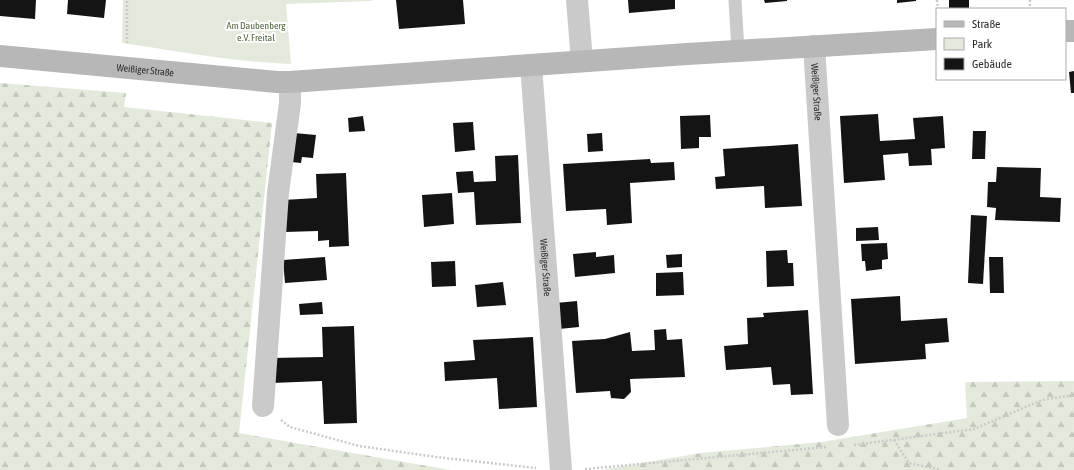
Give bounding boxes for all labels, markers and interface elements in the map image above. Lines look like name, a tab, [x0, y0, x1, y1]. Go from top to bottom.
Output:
legend	[936, 8, 1066, 80]
text: Straße	[972, 17, 1000, 31]
park label: Am Daubenberg e.V. Freital	[227, 20, 286, 43]
text: Park	[972, 37, 993, 51]
text: Gebäude	[972, 57, 1012, 71]
street label: Weißiger Straße	[116, 62, 175, 78]
street label: Weißiger Straße	[809, 63, 824, 121]
street label: Weißiger Straße	[538, 238, 553, 297]

